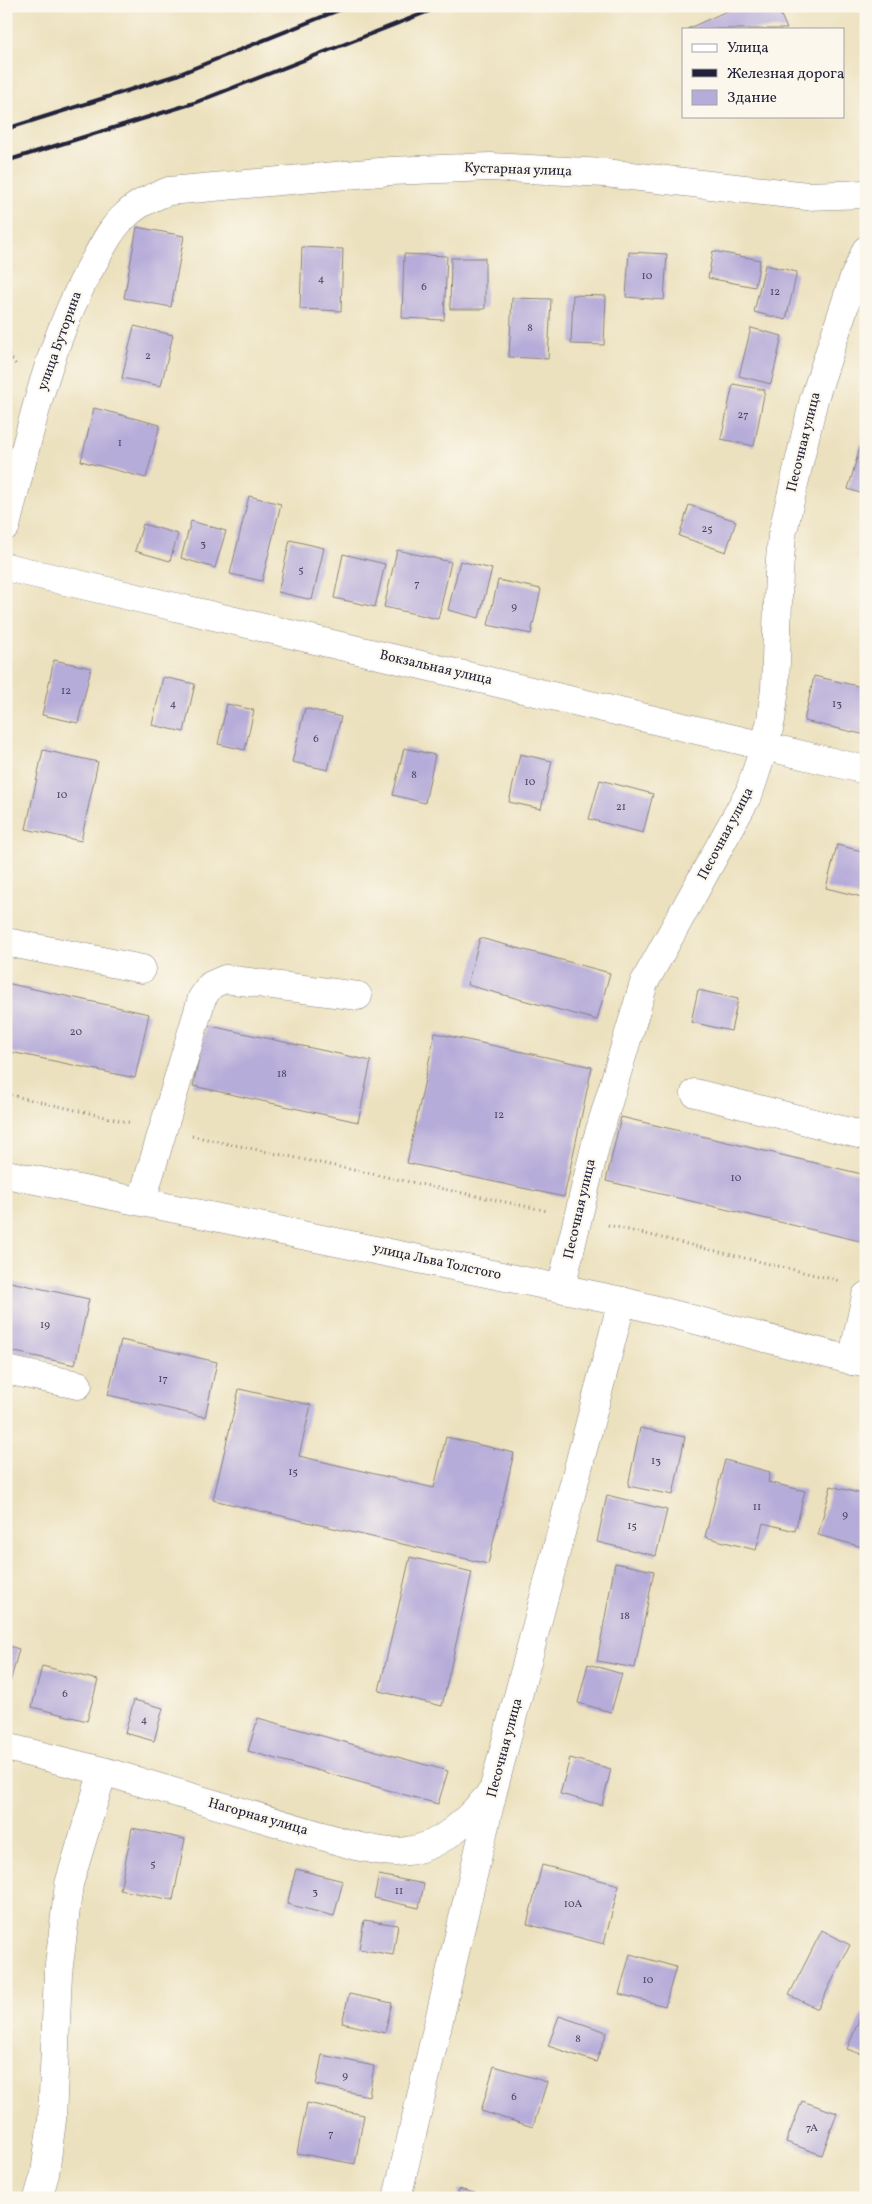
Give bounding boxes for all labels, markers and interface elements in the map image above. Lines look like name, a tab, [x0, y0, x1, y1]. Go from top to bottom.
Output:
legend	[682, 28, 844, 118]
text: Улица	[727, 38, 769, 59]
text: Железная дорога	[727, 64, 844, 85]
text: Здание	[727, 88, 777, 109]
street label: Кустарная улица	[464, 159, 572, 181]
house number: 10	[642, 269, 653, 284]
house number: 4	[318, 272, 325, 287]
house number: 6	[421, 280, 427, 295]
house number: 12	[770, 285, 780, 300]
street label: улица Буторина	[33, 289, 87, 393]
house number: 8	[527, 321, 533, 336]
house number: 2	[145, 349, 151, 364]
street label: Песочная улица	[782, 390, 826, 494]
house number: 27	[738, 408, 748, 423]
house number: 1	[118, 436, 122, 451]
house number: 25	[701, 522, 713, 537]
house number: 3	[200, 537, 206, 552]
house number: 5	[298, 563, 304, 578]
house number: 7	[414, 577, 420, 592]
house number: 9	[511, 600, 517, 615]
street label: Вокзальная улица	[378, 646, 494, 690]
house number: 12	[61, 684, 71, 699]
house number: 4	[170, 697, 177, 712]
house number: 13	[832, 697, 842, 712]
house number: 6	[313, 732, 319, 747]
house number: 8	[411, 768, 417, 783]
house number: 10	[525, 775, 536, 790]
street label: Песочная улица	[694, 784, 758, 884]
house number: 10	[57, 788, 68, 803]
house number: 21	[616, 800, 626, 815]
house number: 20	[70, 1025, 83, 1040]
house number: 18	[277, 1067, 287, 1082]
house number: 12	[494, 1108, 504, 1123]
street label: Песочная улица	[559, 1157, 601, 1261]
house number: 10	[731, 1171, 742, 1186]
street label: улица Льва Толстого	[371, 1239, 503, 1285]
house number: 19	[40, 1318, 50, 1333]
house number: 17	[158, 1372, 168, 1387]
house number: 13	[651, 1454, 661, 1469]
house number: 15	[288, 1465, 298, 1480]
house number: 11	[753, 1500, 761, 1515]
house number: 9	[842, 1508, 848, 1523]
house number: 15	[627, 1519, 637, 1534]
house number: 18	[620, 1609, 630, 1624]
house number: 6	[62, 1687, 68, 1702]
street label: Песочная улица	[483, 1696, 527, 1800]
house number: 4	[141, 1713, 148, 1728]
street label: Нагорная улица	[206, 1794, 310, 1840]
house number: 5	[150, 1857, 156, 1872]
house number: 11	[395, 1884, 403, 1899]
house number: 3	[312, 1885, 318, 1900]
house number: 10А	[564, 1897, 583, 1912]
house number: 10	[643, 1973, 654, 1988]
house number: 8	[575, 2032, 581, 2047]
house number: 9	[342, 2069, 348, 2084]
house number: 6	[511, 2090, 517, 2105]
house number: 7А	[806, 2121, 818, 2136]
house number: 7	[328, 2127, 334, 2142]

